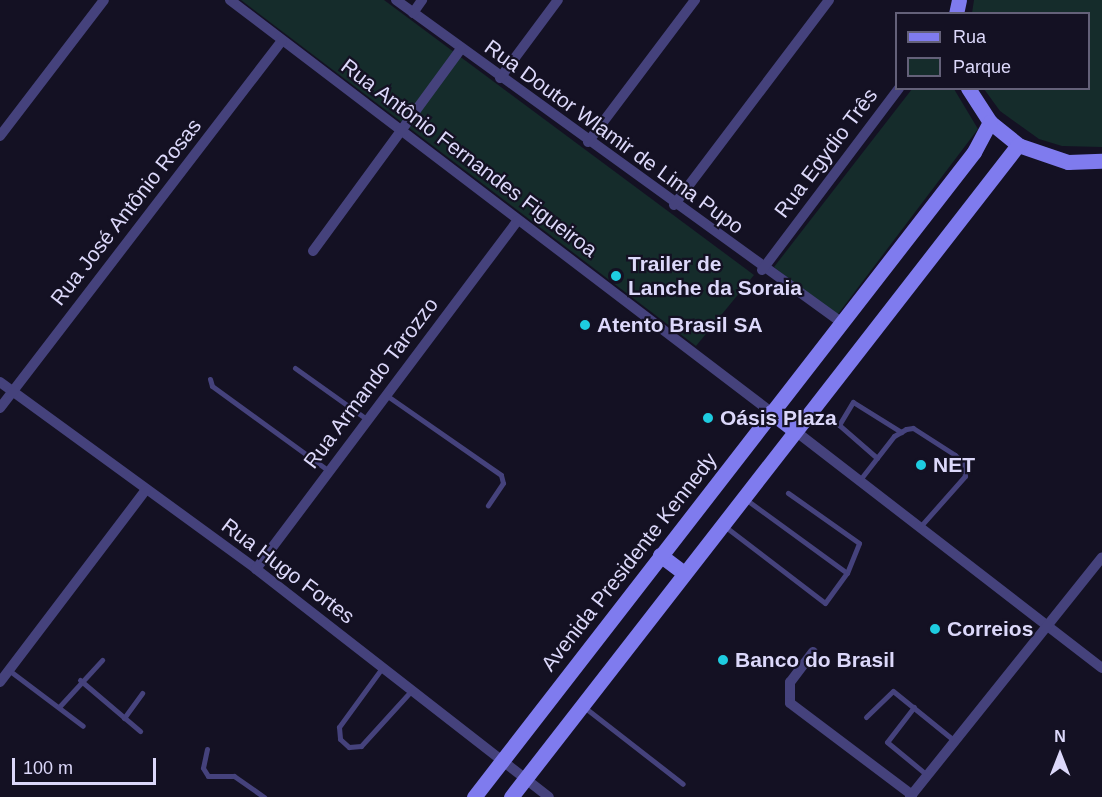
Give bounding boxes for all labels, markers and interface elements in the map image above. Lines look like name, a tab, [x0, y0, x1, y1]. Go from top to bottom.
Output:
legend	[895, 12, 1090, 90]
text: Rua	[953, 27, 986, 47]
street label: Rua Doutor Wlamir de Lima Pupo	[480, 35, 748, 239]
street label: Rua Antônio Fernandes Figueiroa	[336, 53, 602, 263]
text: Parque	[953, 57, 1011, 77]
street label: Rua Egydio Três	[769, 83, 883, 223]
street label: Rua José Antônio Rosas	[45, 113, 207, 311]
place label: Trailer de Lanche da Soraia	[628, 251, 802, 301]
marker: Trailer de Lanche da Soraia	[609, 269, 623, 283]
street label: Rua Armando Tarozzo	[298, 292, 444, 474]
place label: Atento Brasil SA	[597, 312, 763, 338]
marker: Atento Brasil SA	[578, 318, 592, 332]
place label: Oásis Plaza	[720, 405, 837, 431]
marker: Oásis Plaza	[701, 411, 715, 425]
street label: Avenida Presidente Kennedy	[536, 448, 722, 676]
place label: NET	[933, 452, 975, 478]
marker: NET	[914, 458, 928, 472]
street label: Rua Hugo Fortes	[217, 513, 359, 629]
place label: Correios	[947, 616, 1033, 642]
marker: Correios	[928, 622, 942, 636]
place label: Banco do Brasil	[735, 647, 895, 673]
marker: Banco do Brasil	[716, 653, 730, 667]
north arrow	[1030, 725, 1090, 785]
text: N	[1054, 728, 1066, 745]
scale bar	[15, 746, 159, 784]
text: 100 m	[23, 758, 73, 778]

